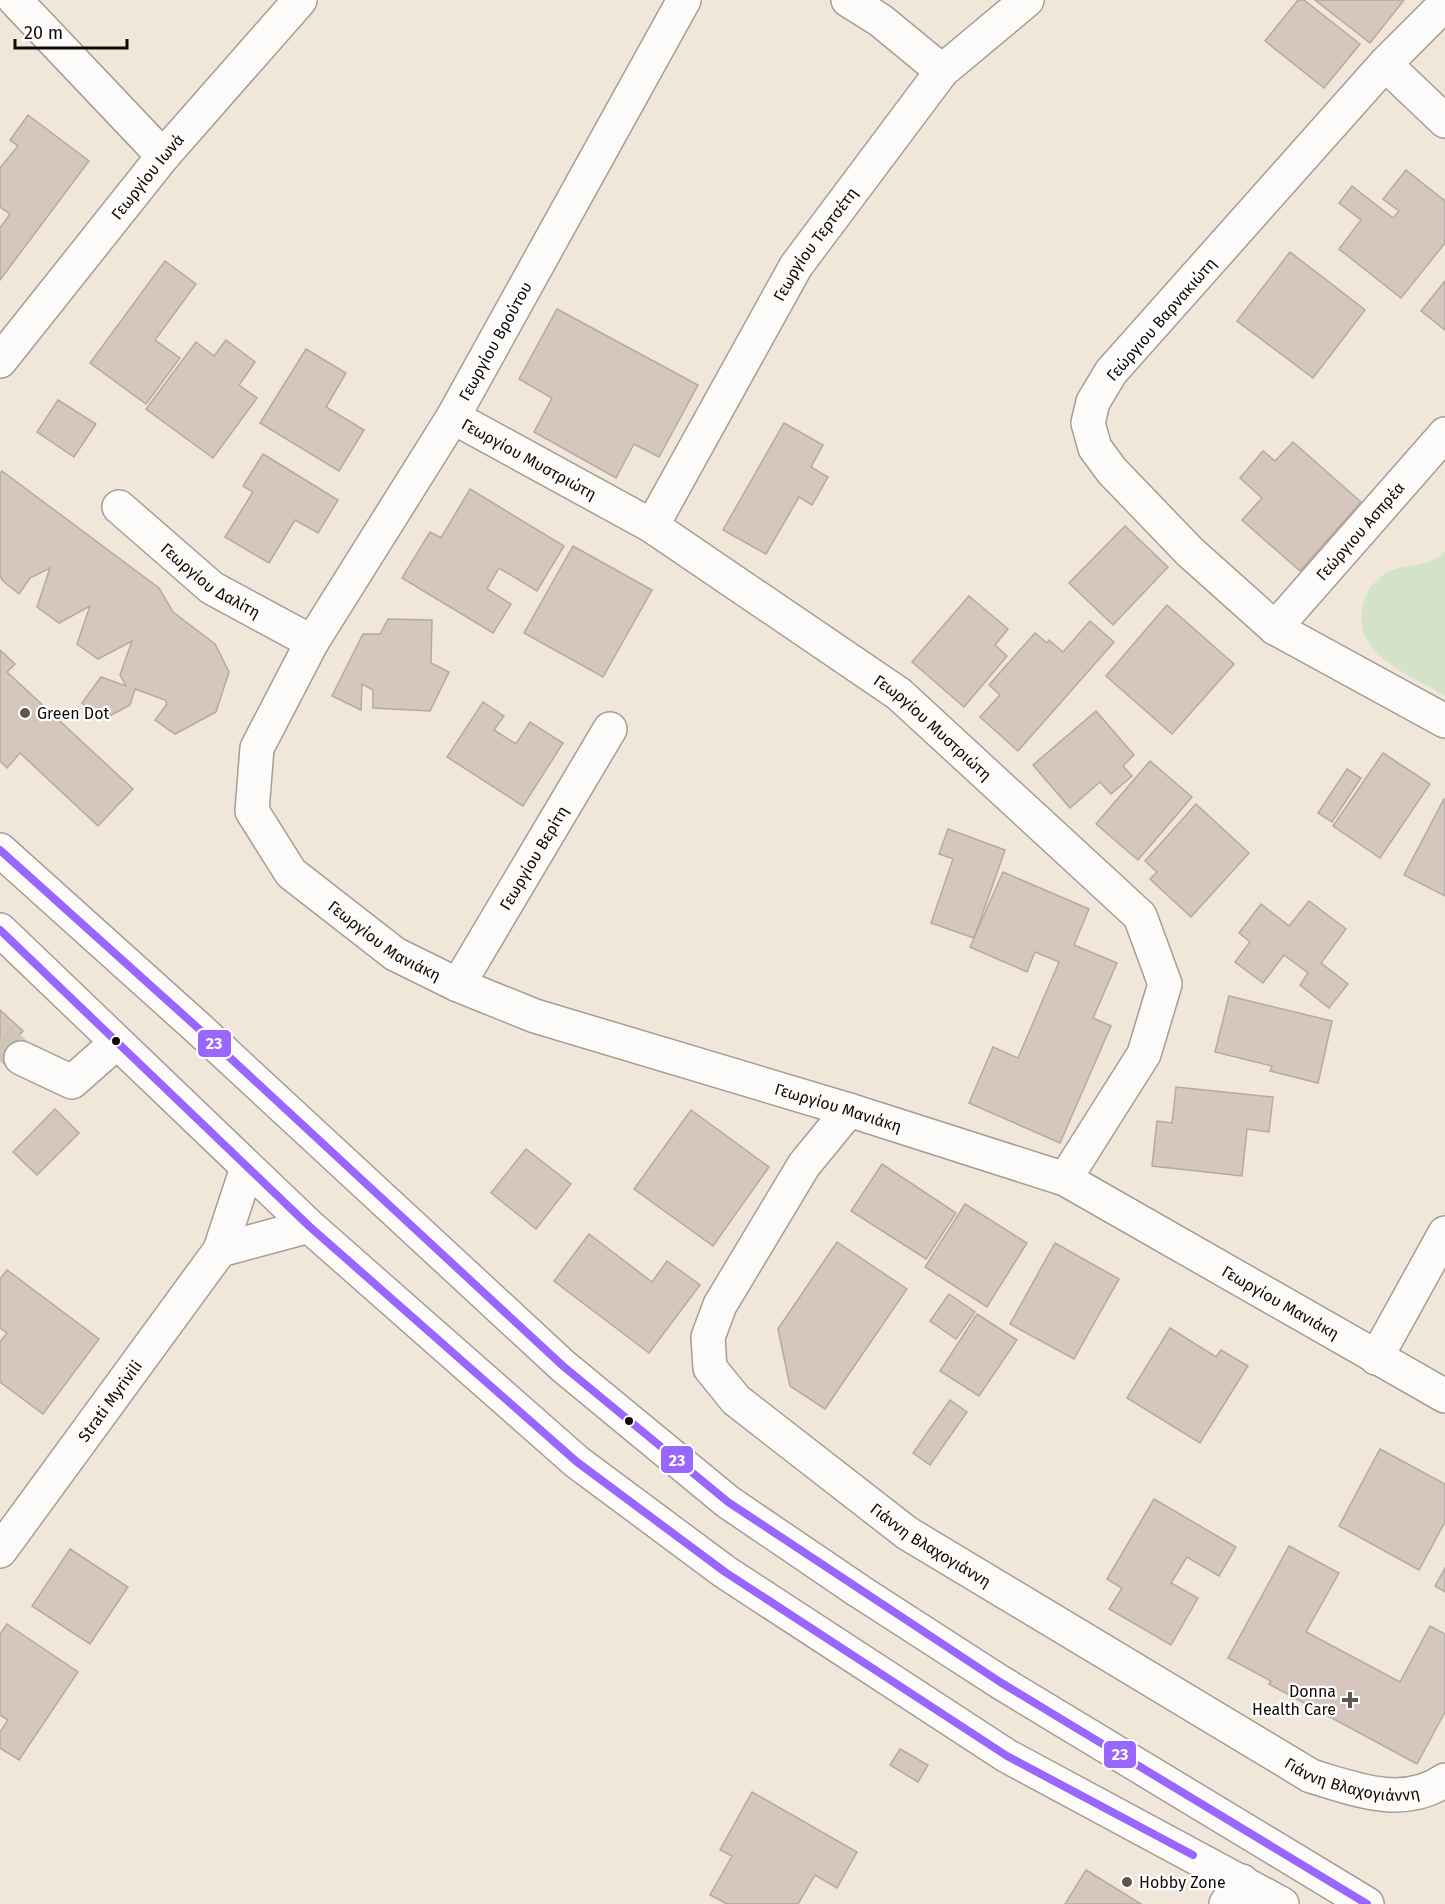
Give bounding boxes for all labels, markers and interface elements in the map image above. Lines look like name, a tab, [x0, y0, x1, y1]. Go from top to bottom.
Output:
scale bar	[15, 12, 128, 50]
text: 20 m	[24, 22, 63, 44]
street label: Γεωργίου Ιωνά	[107, 130, 188, 223]
street label: Γεωργίου Τερτσέτη	[769, 184, 862, 305]
street label: Γεώργιου Βαρνακιώτη	[1103, 254, 1220, 385]
street label: Γεωργίου Βρούτου	[455, 278, 536, 404]
street label: Γεωργίου Μυστριώτη	[458, 415, 600, 504]
street label: Γεώργιου Ασπρέα	[1312, 478, 1409, 584]
street label: Γεωργίου Δαλίτη	[157, 539, 264, 622]
street label: Γεωργίου Μυστριώτη	[870, 671, 995, 785]
place label: Green Dot	[37, 704, 109, 723]
marker: Green Dot	[18, 706, 32, 720]
street label: Γεωργίου Βερίτη	[496, 802, 572, 914]
street label: Γεωργίου Μανιάκη	[324, 897, 444, 985]
line badge: 23	[197, 1029, 232, 1058]
text: 23	[206, 1034, 222, 1053]
unlabelled marker	[110, 1035, 122, 1047]
street label: Γεωργίου Μανιάκη	[772, 1079, 904, 1136]
street label: Γεωργίου Μανιάκη	[1218, 1262, 1342, 1344]
street label: Strati Myrivili	[74, 1357, 146, 1446]
unlabelled marker	[623, 1415, 635, 1427]
line badge: 23	[660, 1445, 694, 1474]
text: 23	[669, 1451, 685, 1470]
street label: Γιάννη Βλαχογιάννη	[867, 1499, 994, 1591]
place label: Donna Health Care	[1252, 1682, 1336, 1719]
marker: Donna Health Care	[1341, 1691, 1359, 1709]
line badge: 23	[1103, 1740, 1137, 1769]
text: 23	[1112, 1745, 1128, 1764]
street label: Γιάννη Βλαχογιάννη	[1281, 1753, 1421, 1805]
place label: Hobby Zone	[1139, 1873, 1226, 1892]
marker: Hobby Zone	[1120, 1875, 1134, 1889]

